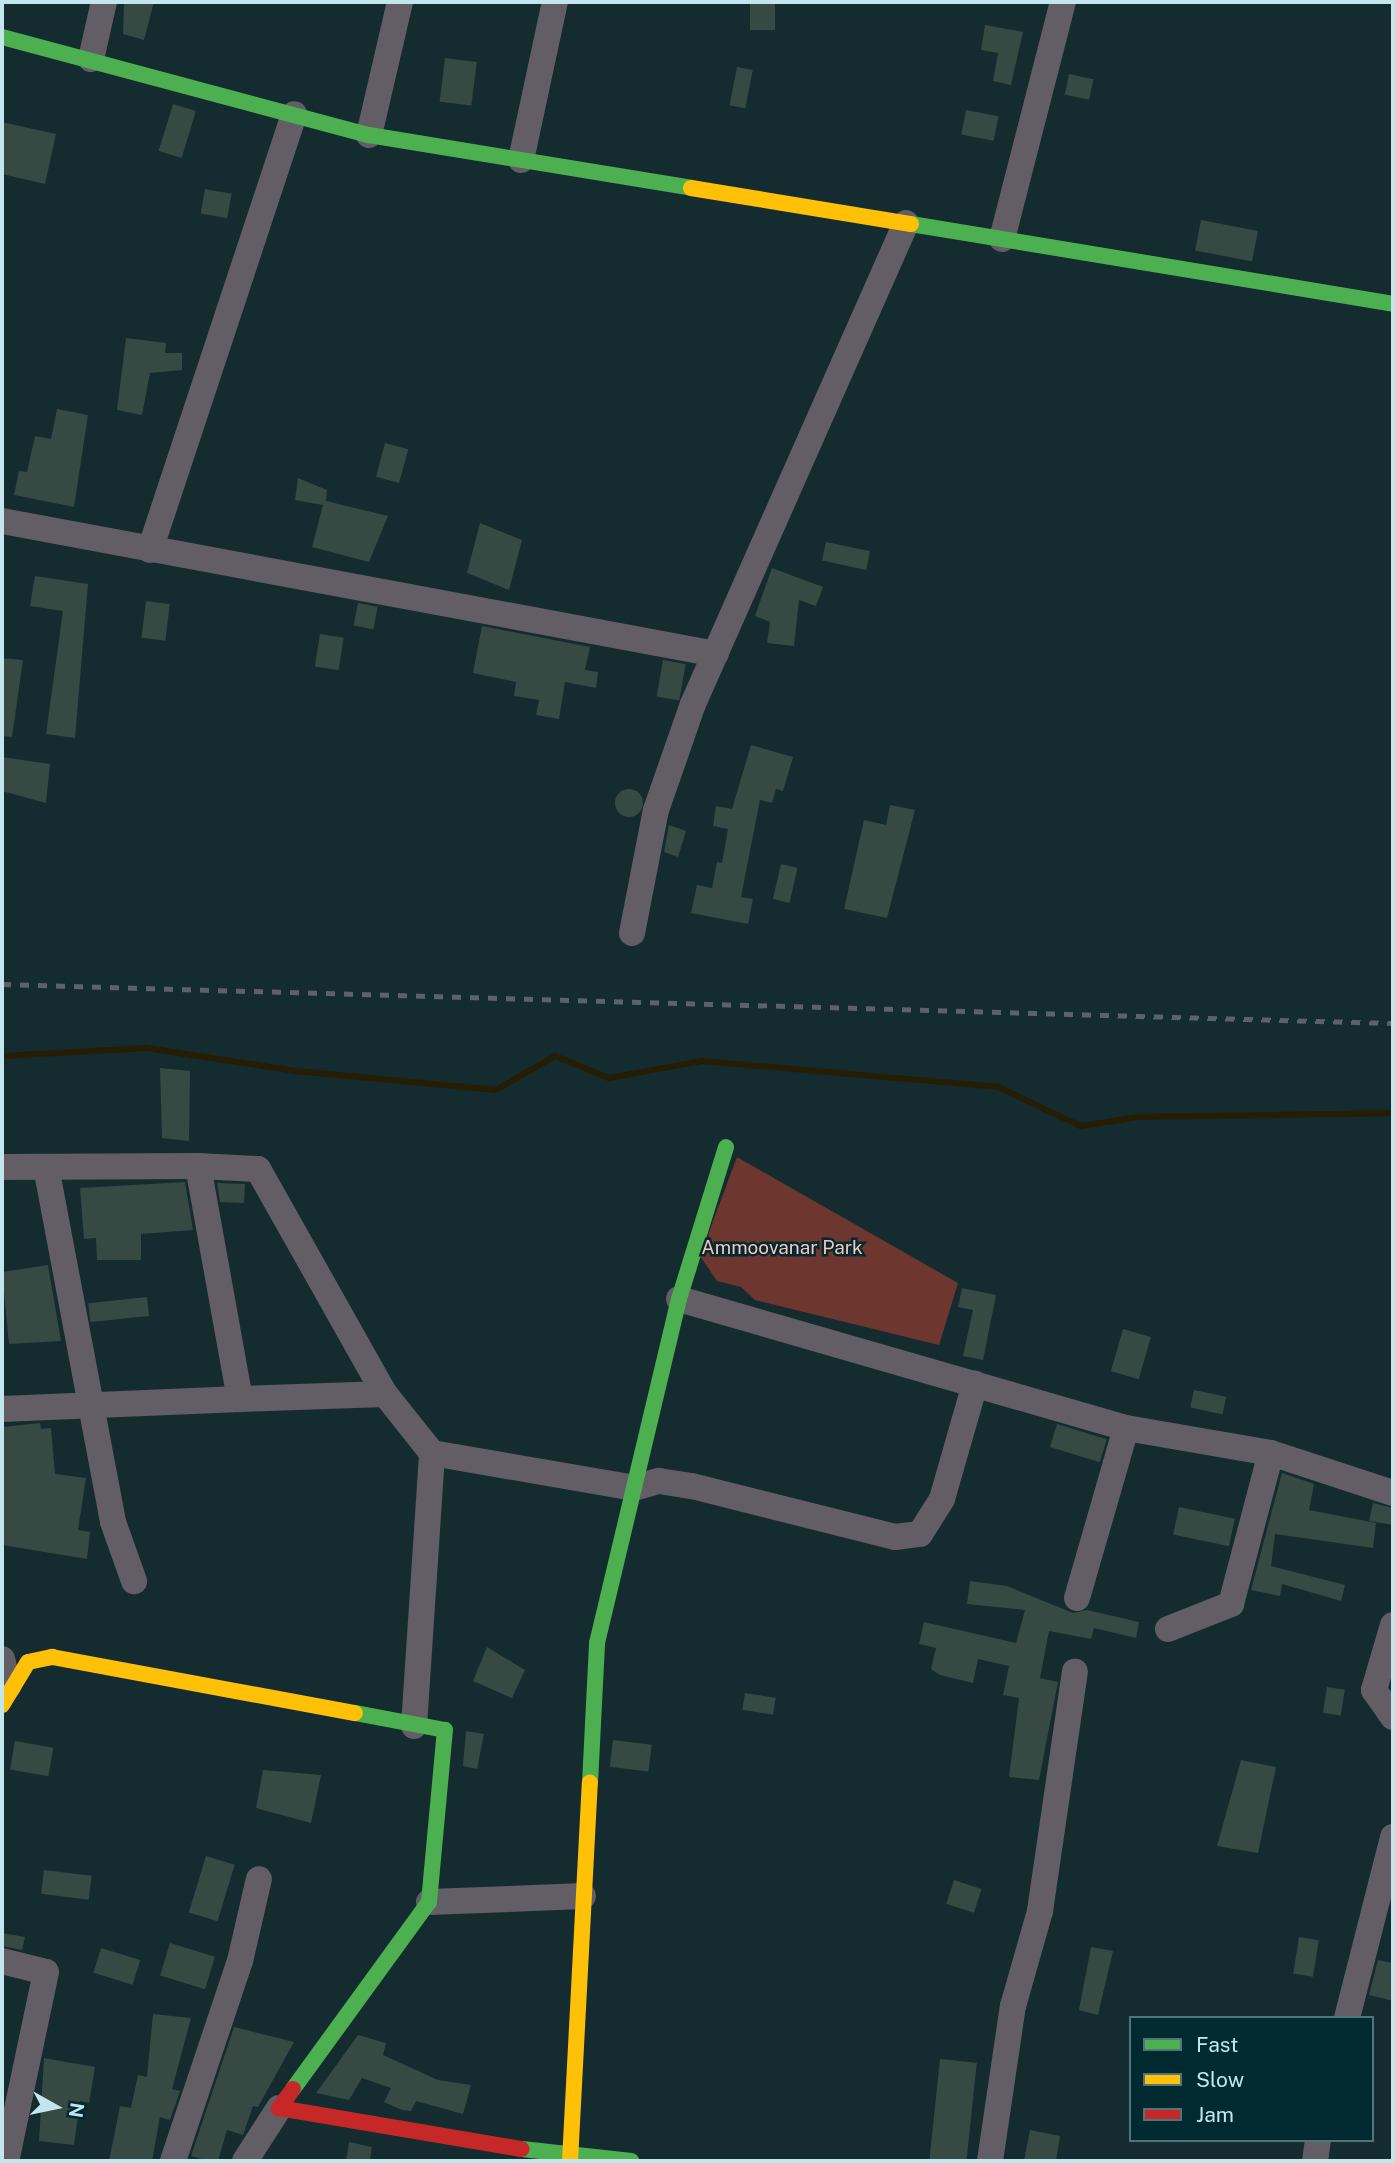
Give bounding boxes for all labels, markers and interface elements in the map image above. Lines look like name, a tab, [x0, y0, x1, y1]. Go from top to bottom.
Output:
park label: Ammoovanar Park	[701, 1237, 863, 1259]
legend	[1129, 2016, 1374, 2142]
text: Fast	[1196, 2032, 1238, 2057]
text: Slow	[1196, 2067, 1244, 2092]
north arrow	[21, 2072, 91, 2142]
text: N	[65, 2101, 89, 2119]
text: Jam	[1196, 2102, 1234, 2127]

